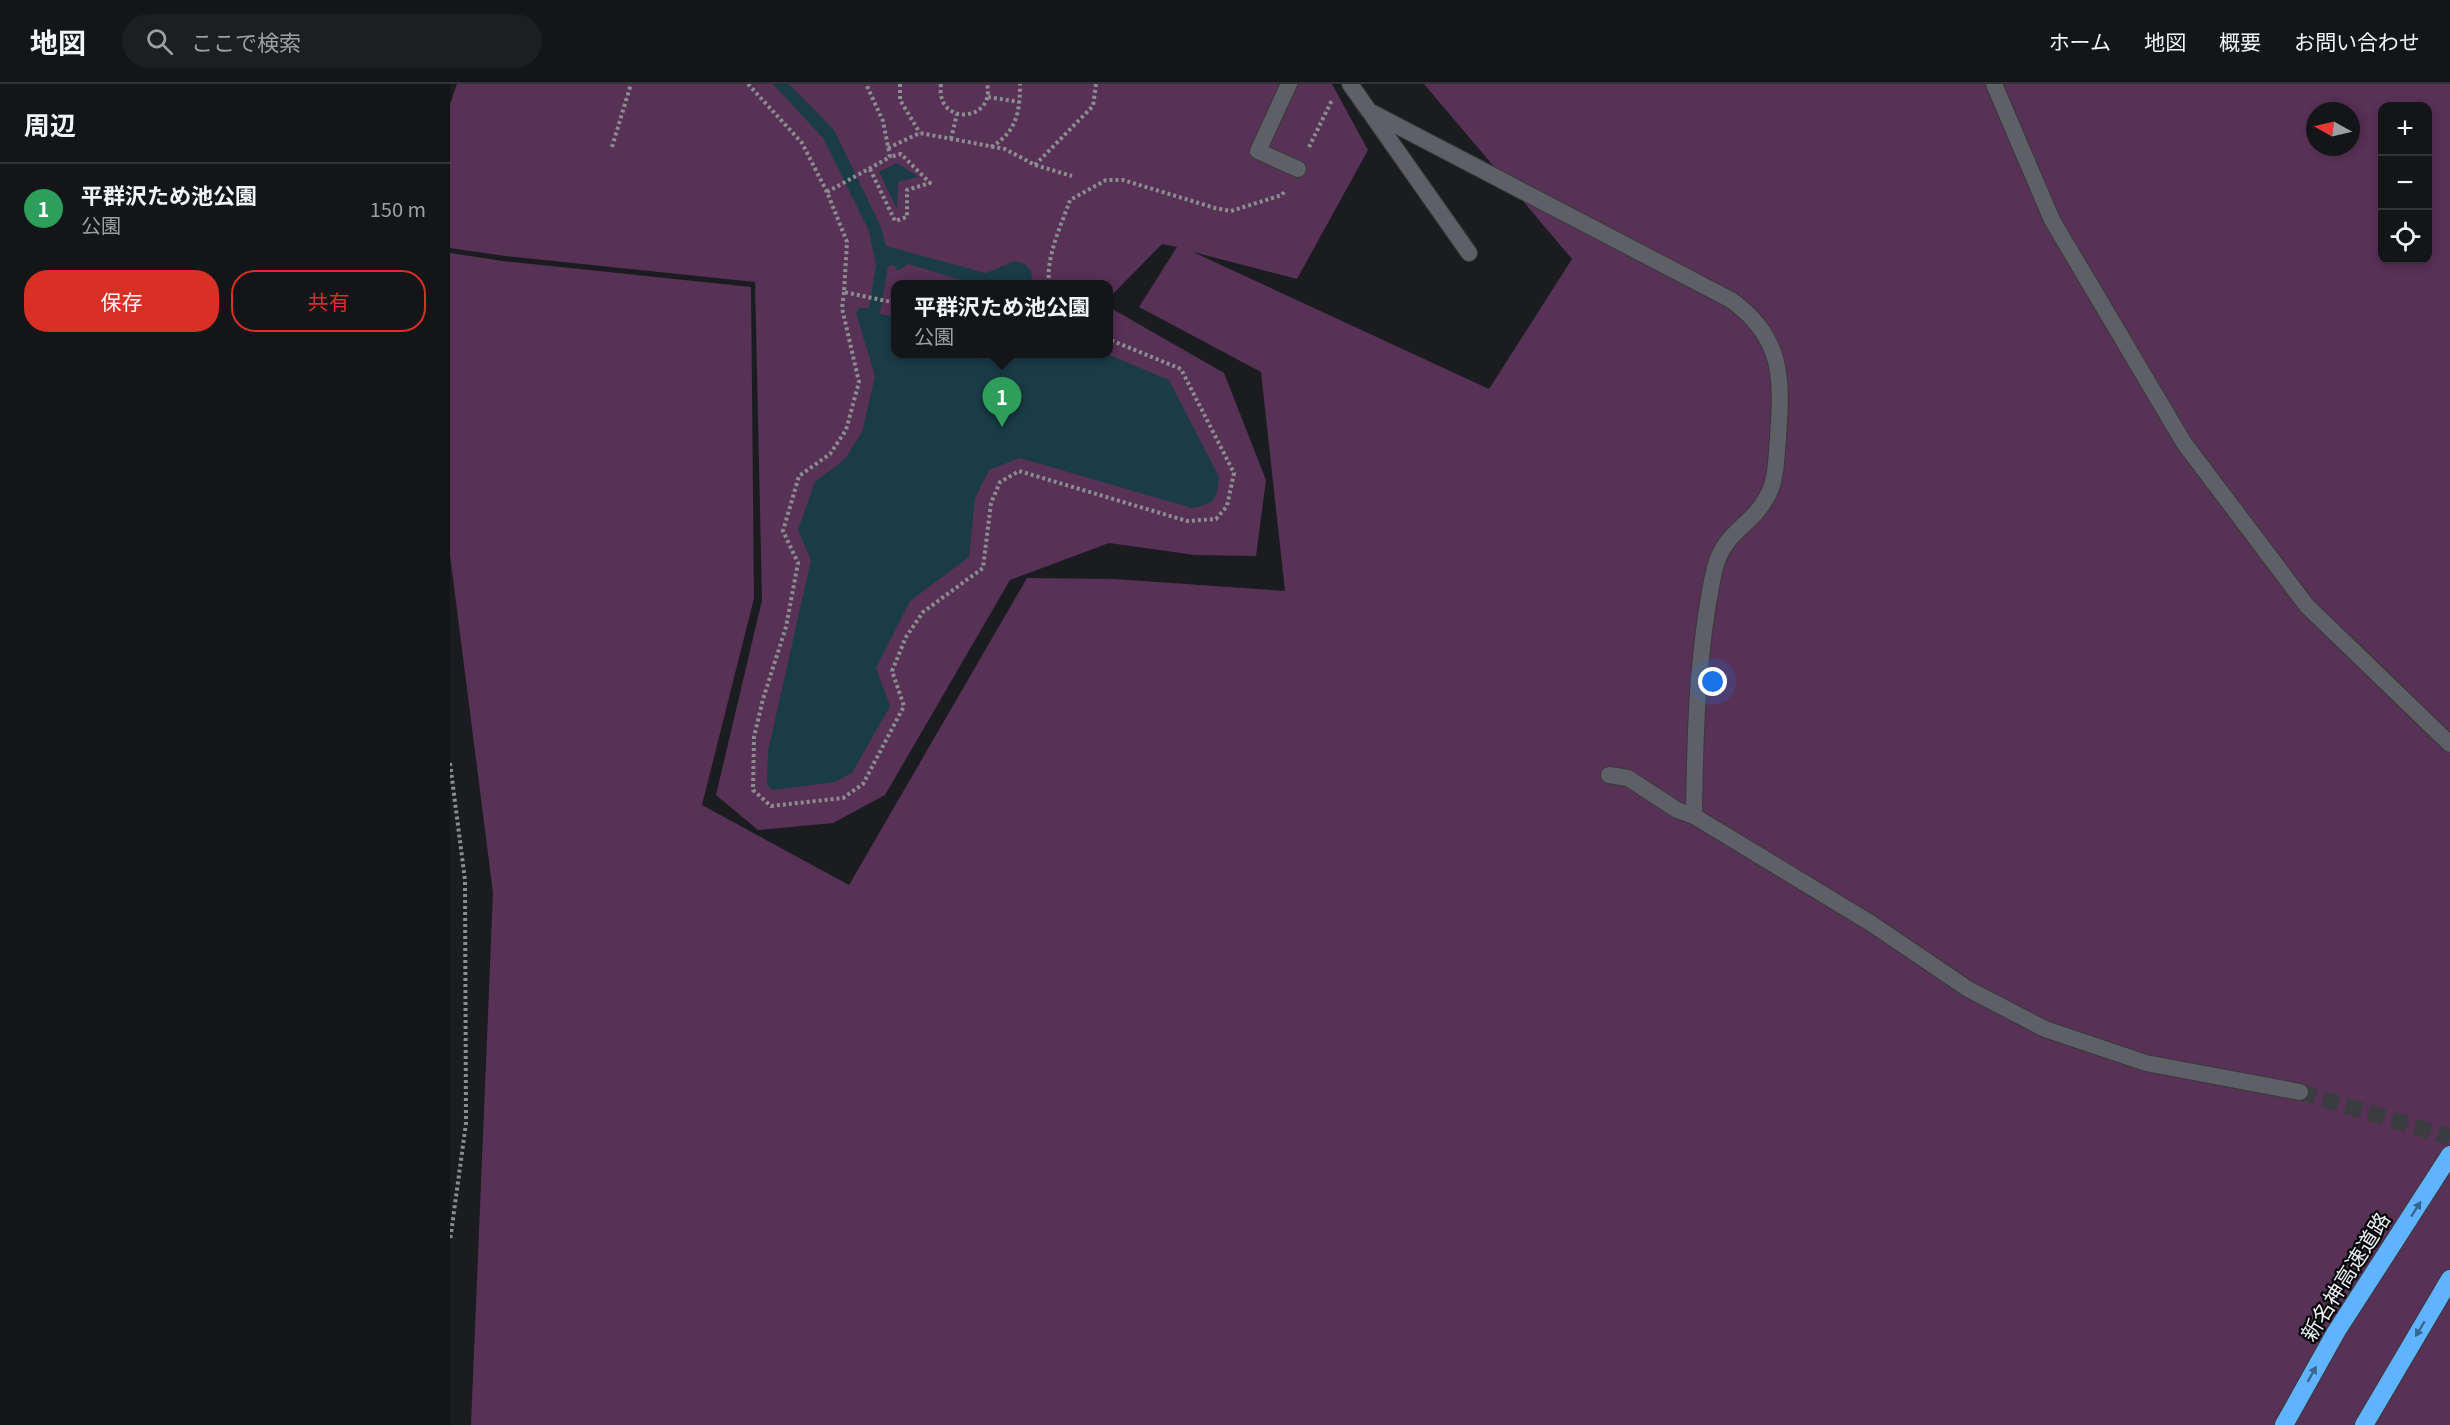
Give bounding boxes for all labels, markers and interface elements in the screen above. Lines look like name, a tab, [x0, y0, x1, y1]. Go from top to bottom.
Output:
search box	[122, 14, 542, 68]
text: 地図	[30, 21, 86, 61]
icon: search	[143, 25, 176, 58]
text: ここで検索	[191, 25, 301, 57]
text: ホーム	[2049, 26, 2111, 56]
text: 地図	[2144, 26, 2186, 56]
text: 概要	[2219, 26, 2261, 56]
text: お問い合わせ	[2294, 26, 2420, 56]
north arrow	[2306, 102, 2360, 156]
map controls	[2378, 102, 2432, 264]
button: +	[2378, 102, 2432, 156]
text: 周辺	[24, 105, 76, 142]
button: −	[2378, 156, 2432, 210]
text: 平群沢ため池公園	[81, 178, 257, 210]
text: 1	[38, 194, 49, 223]
text: 150 m	[370, 194, 426, 223]
text: 公園	[81, 210, 121, 239]
button: locate	[2378, 210, 2432, 264]
button: 保存	[24, 270, 219, 332]
button: 共有	[231, 270, 426, 332]
popup	[891, 280, 1113, 358]
text: 平群沢ため池公園	[914, 289, 1090, 321]
text: 公園	[914, 321, 954, 350]
pin: 1	[982, 378, 1022, 427]
your location	[1698, 667, 1727, 696]
one-way arrow	[2410, 1200, 2421, 1217]
street label: 新名神高速道路	[2293, 1206, 2396, 1346]
one-way arrow	[2414, 1321, 2425, 1337]
one-way arrow	[2307, 1365, 2317, 1382]

